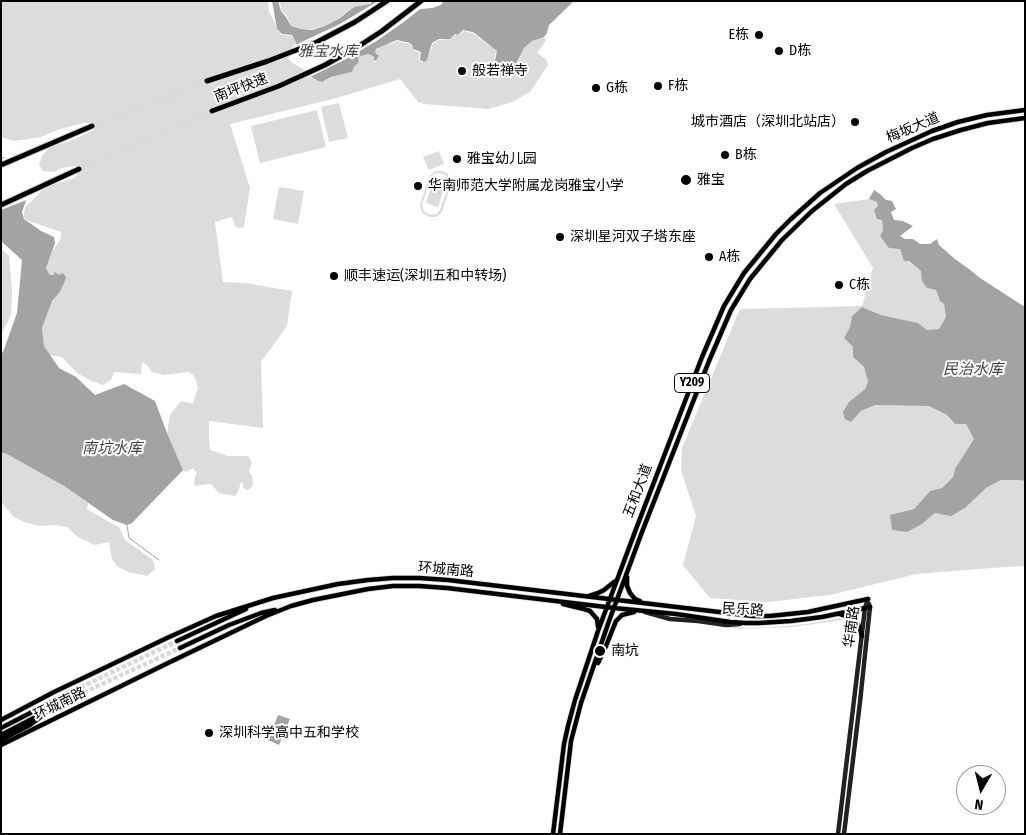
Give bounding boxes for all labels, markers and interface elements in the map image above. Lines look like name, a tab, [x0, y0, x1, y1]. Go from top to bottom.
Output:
place label: E栋	[728, 27, 749, 43]
marker: E栋	[753, 29, 765, 41]
water label: 雅宝水库	[298, 43, 358, 61]
place label: D栋	[789, 43, 811, 59]
marker: D栋	[773, 45, 785, 57]
place label: 般若禅寺	[472, 63, 528, 79]
marker: 般若禅寺	[456, 65, 468, 77]
street label: 南坪快速	[212, 70, 270, 106]
place label: F栋	[668, 78, 688, 94]
place label: G栋	[606, 80, 628, 96]
marker: F栋	[652, 80, 664, 92]
marker: G栋	[590, 82, 602, 94]
street label: 梅坂大道	[884, 109, 942, 147]
place label: 城市酒店（深圳北站店）	[691, 114, 845, 130]
marker: 城市酒店（深圳北站店）	[849, 116, 861, 128]
place label: B栋	[735, 147, 757, 163]
marker: B栋	[719, 149, 731, 161]
place label: 雅宝幼儿园	[467, 151, 537, 167]
marker: 雅宝幼儿园	[451, 153, 463, 165]
place label: 雅宝	[697, 172, 725, 188]
marker: 雅宝	[679, 173, 693, 187]
place label: 华南师范大学附属龙岗雅宝小学	[428, 178, 624, 194]
marker: 华南师范大学附属龙岗雅宝小学	[412, 180, 424, 192]
place label: 深圳星河双子塔东座	[570, 229, 696, 245]
marker: 深圳星河双子塔东座	[554, 231, 566, 243]
place label: A栋	[719, 249, 740, 265]
marker: A栋	[703, 251, 715, 263]
place label: 顺丰速运(深圳五和中转场)	[344, 268, 506, 284]
marker: 顺丰速运(深圳五和中转场)	[328, 270, 340, 282]
place label: C栋	[849, 277, 870, 293]
marker: C栋	[833, 279, 845, 291]
water label: 民治水库	[943, 361, 1003, 379]
road number: Y209	[674, 373, 710, 392]
water label: 南坑水库	[82, 440, 142, 458]
street label: 五和大道	[620, 462, 656, 520]
street label: 环城南路	[417, 559, 475, 581]
street label: 民乐路	[722, 601, 764, 619]
street label: 华南路	[841, 605, 863, 649]
place label: 南坑	[611, 643, 639, 659]
marker: 南坑	[593, 644, 607, 658]
street label: 环城南路	[31, 684, 89, 724]
place label: 深圳科学高中五和学校	[219, 725, 359, 741]
marker: 深圳科学高中五和学校	[203, 727, 215, 739]
north arrow	[956, 765, 1006, 815]
text: N	[974, 795, 984, 813]

